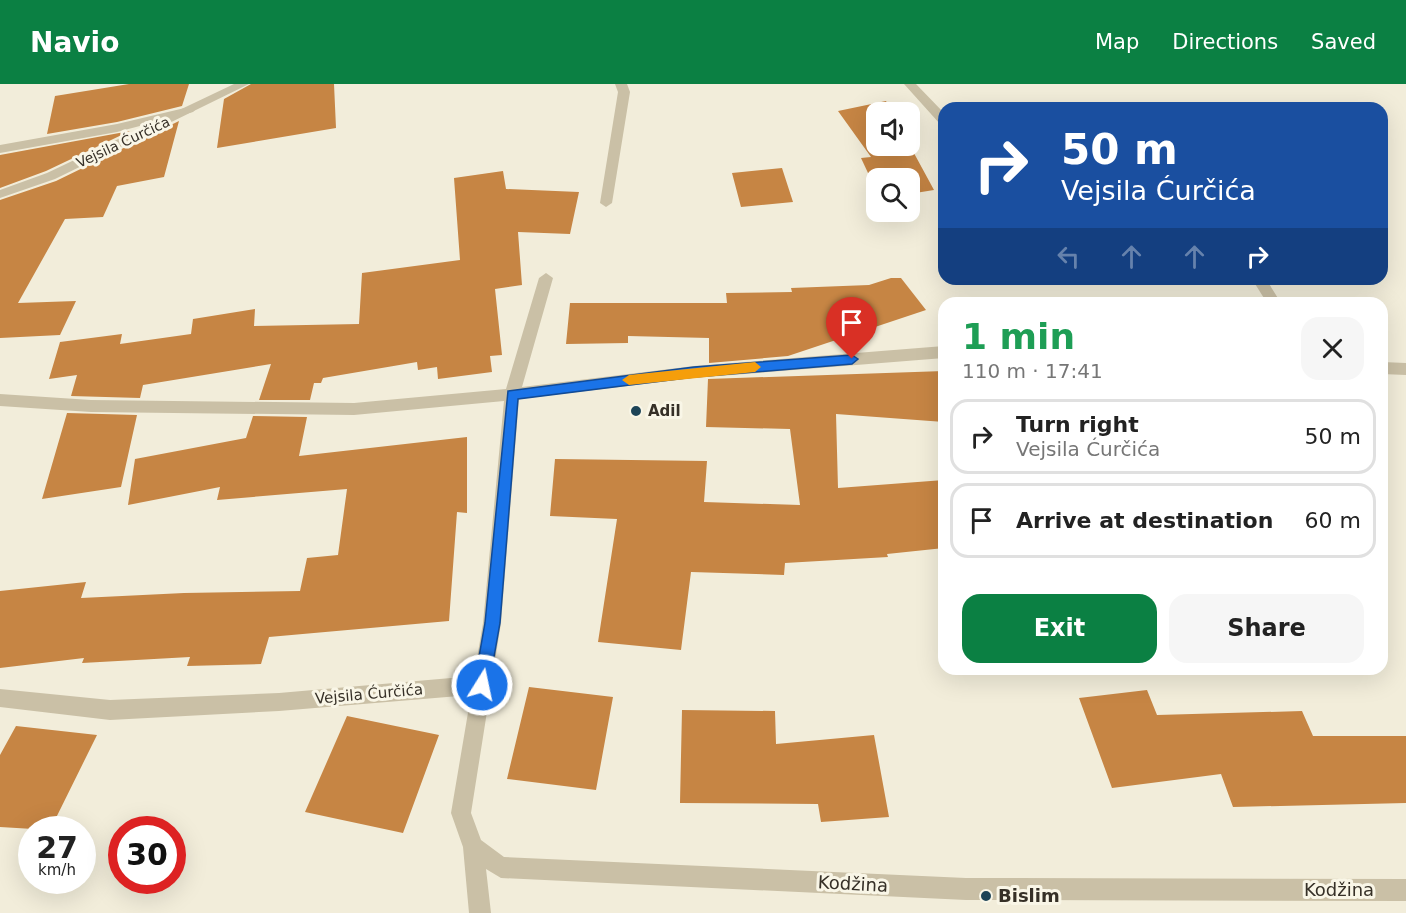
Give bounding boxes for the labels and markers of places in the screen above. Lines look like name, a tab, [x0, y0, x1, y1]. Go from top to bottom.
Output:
pin	[826, 297, 877, 359]
place label: Adil	[648, 402, 681, 420]
marker: Adil	[629, 404, 643, 418]
place label: Bislim	[998, 885, 1060, 906]
marker: Bislim	[979, 889, 993, 903]

